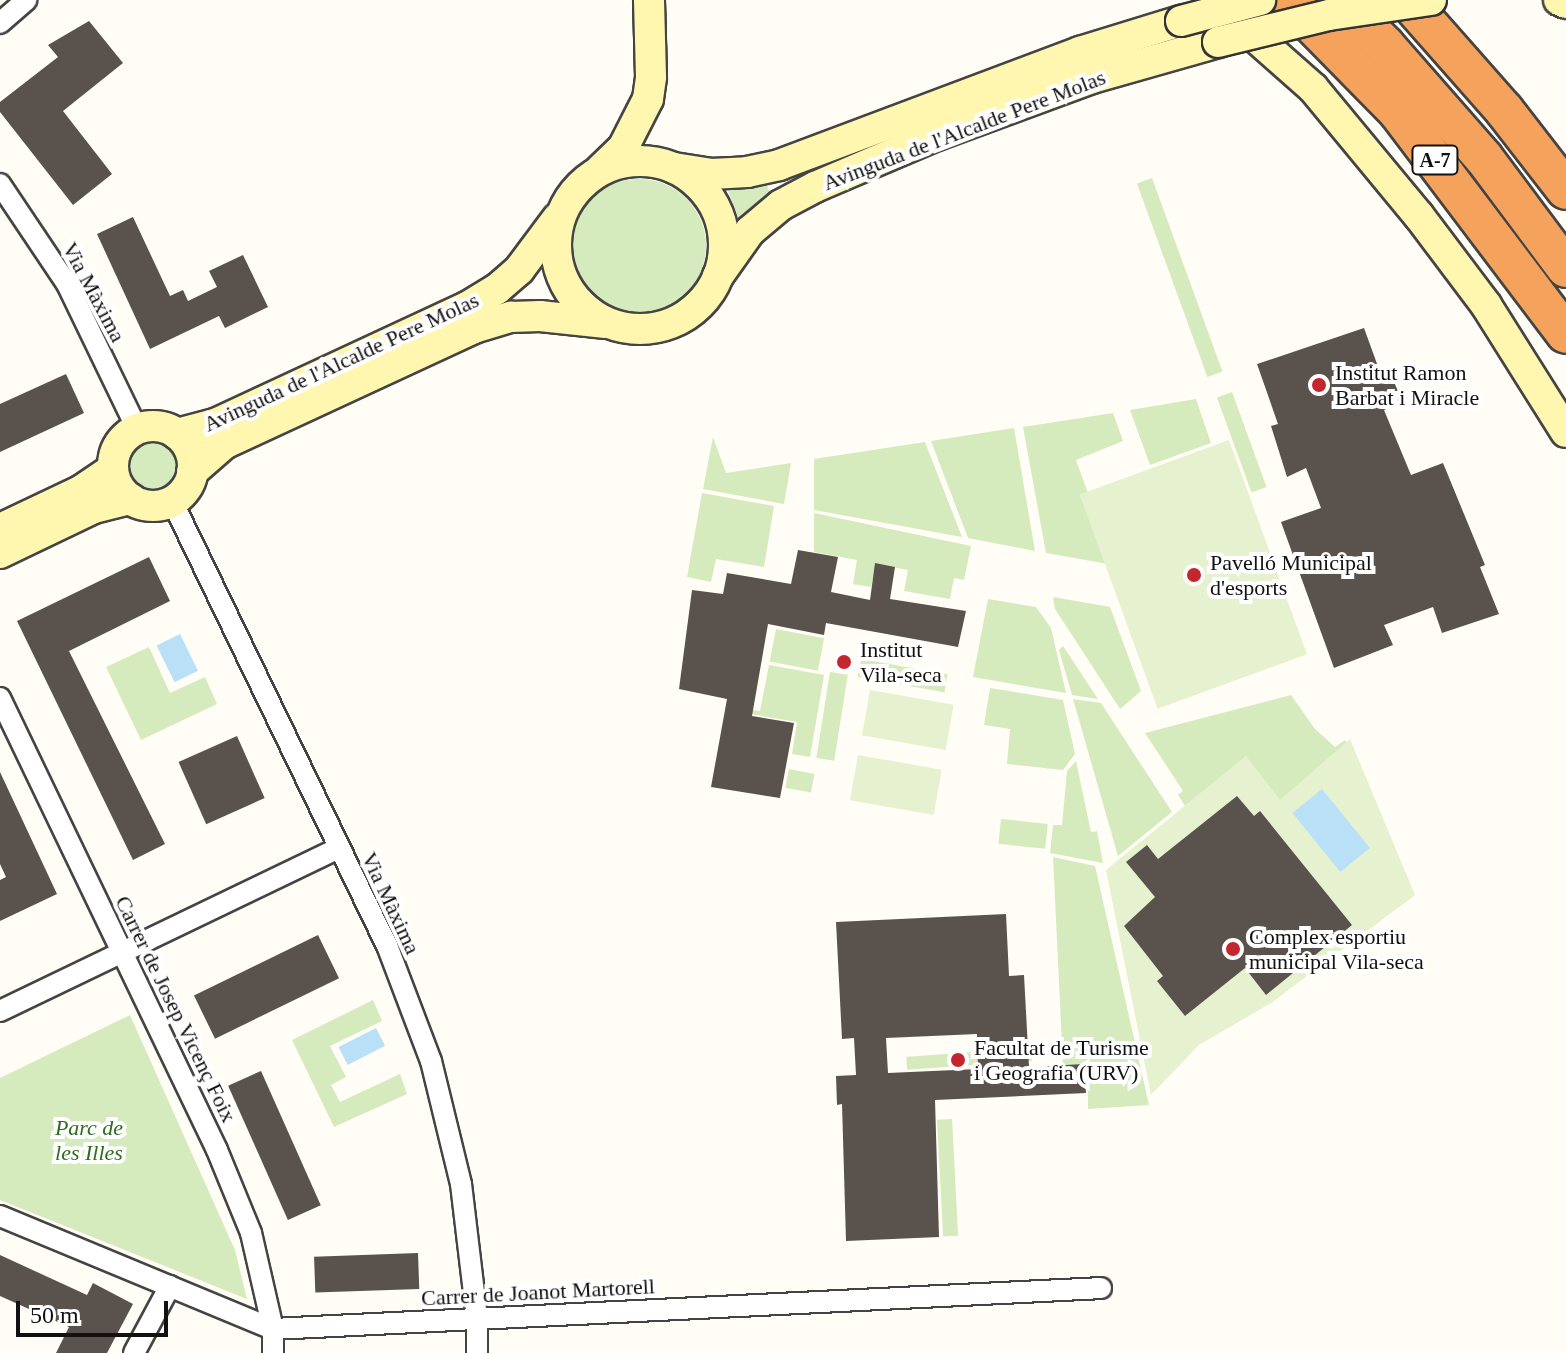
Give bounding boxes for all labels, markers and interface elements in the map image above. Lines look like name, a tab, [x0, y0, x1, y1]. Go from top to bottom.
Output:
street label: Avinguda de l'Alcalde Pere Molas	[819, 64, 1109, 196]
road number: A-7	[1411, 144, 1459, 176]
street label: Via Màxima	[57, 238, 131, 346]
street label: Avinguda de l'Alcalde Pere Molas	[199, 287, 483, 437]
place label: Institut Ramon Barbat i Miracle	[1335, 359, 1479, 410]
marker: Institut Ramon Barbat i Miracle	[1310, 376, 1328, 394]
place label: Pavelló Municipal d'esports	[1210, 549, 1372, 600]
marker: Pavelló Municipal d'esports	[1185, 566, 1203, 584]
place label: Institut Vila-seca	[860, 636, 942, 688]
marker: Institut Vila-seca	[835, 653, 853, 671]
street label: Via Màxima	[356, 848, 426, 958]
street label: Carrer de Josep Vicenç Foix	[110, 891, 242, 1127]
place label: Complex esportiu municipal Vila-seca	[1249, 923, 1424, 974]
marker: Complex esportiu municipal Vila-seca	[1224, 940, 1242, 958]
place label: Facultat de Turisme i Geografia (URV)	[974, 1034, 1149, 1086]
marker: Facultat de Turisme i Geografia (URV)	[949, 1051, 967, 1069]
park label: Parc de les Illes	[55, 1114, 123, 1166]
street label: Carrer de Joanot Martorell	[420, 1273, 656, 1311]
scale bar	[20, 1285, 172, 1335]
text: 50 m	[30, 1302, 79, 1328]

